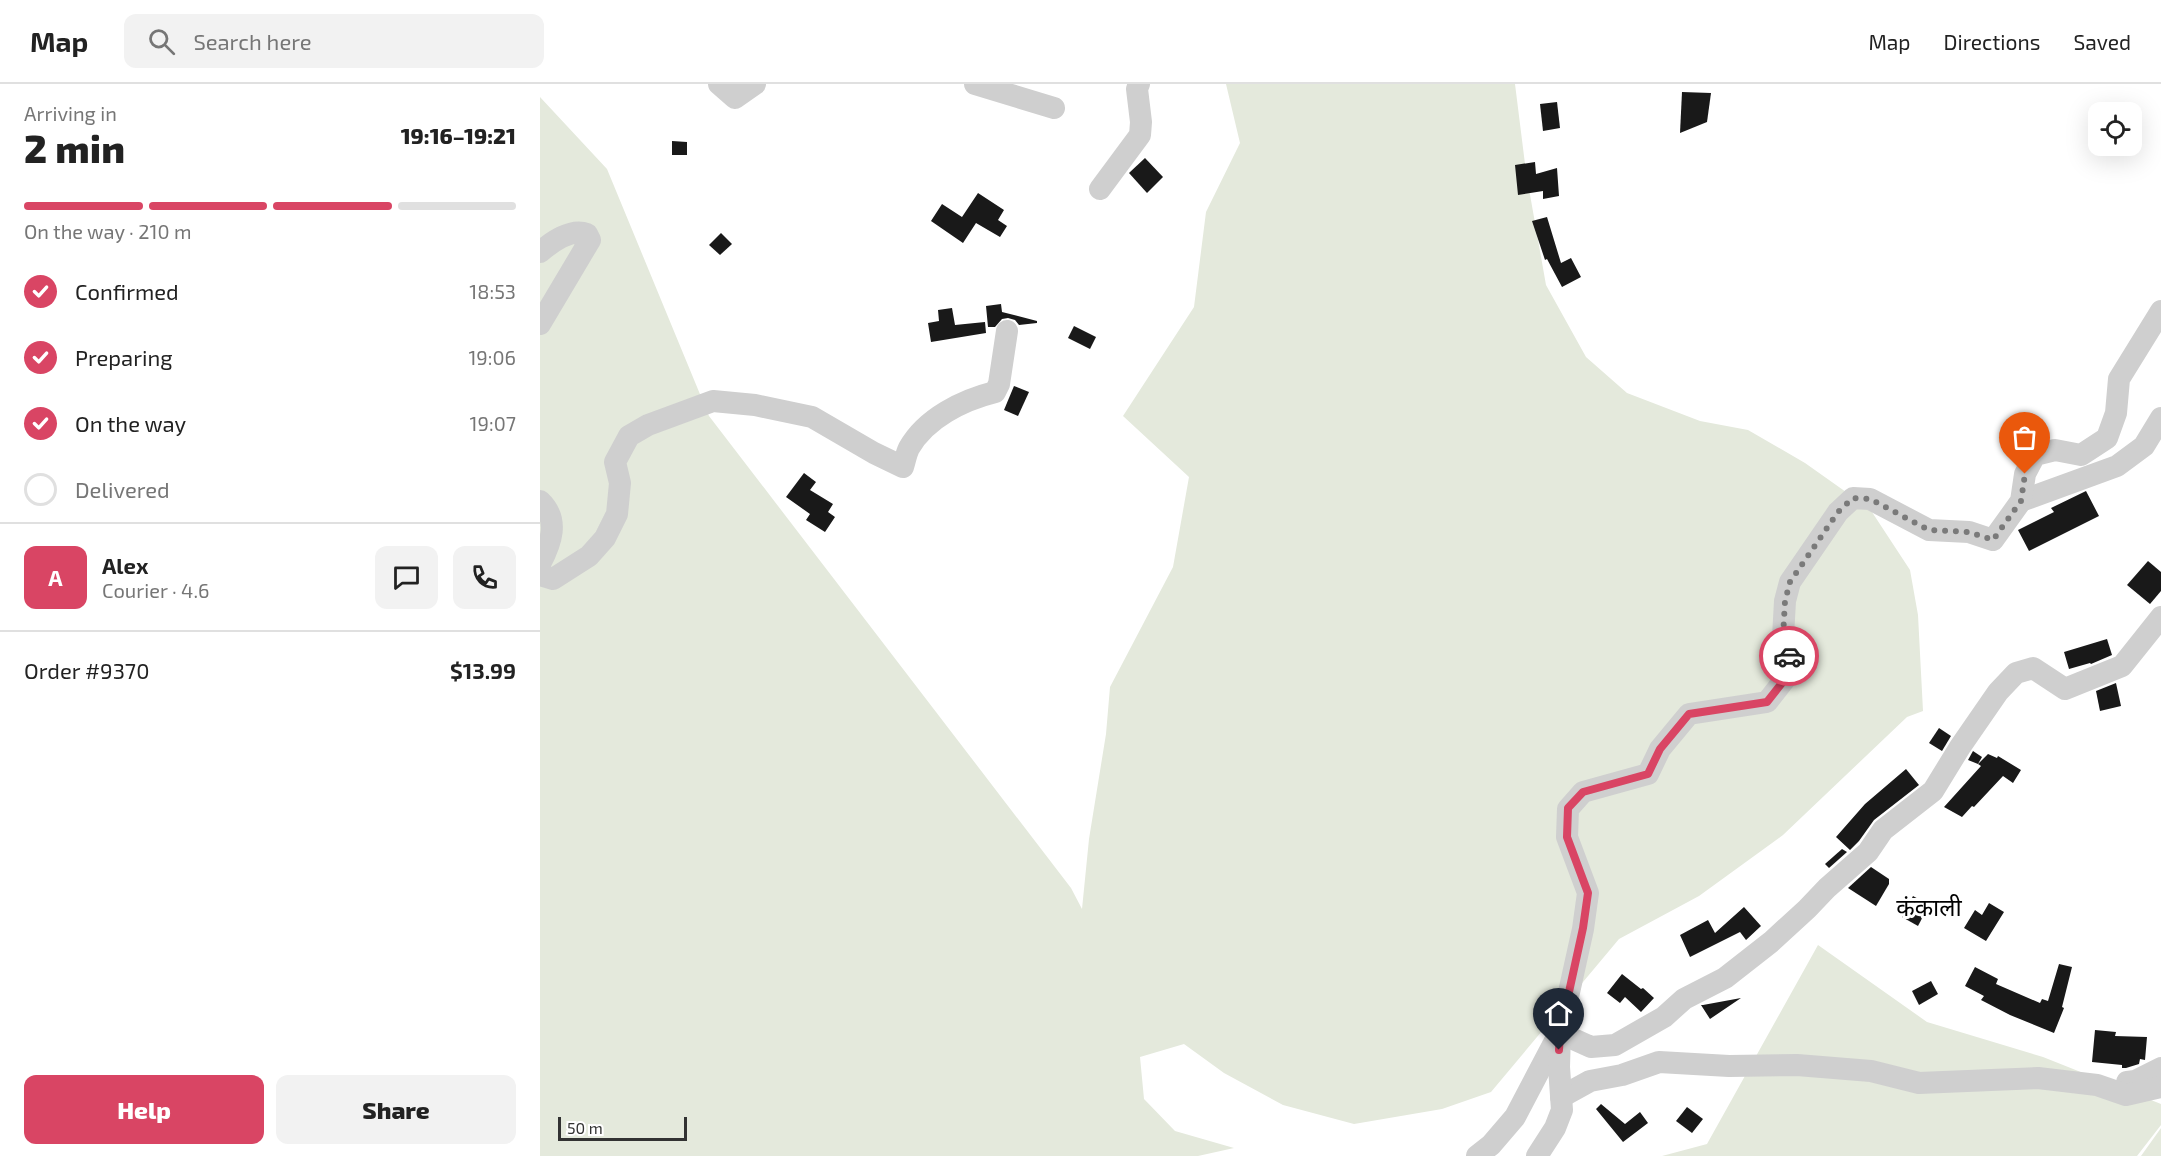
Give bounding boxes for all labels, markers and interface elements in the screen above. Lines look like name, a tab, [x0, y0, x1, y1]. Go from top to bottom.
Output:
search box	[124, 14, 544, 68]
text: Map	[30, 24, 88, 58]
icon: search	[145, 25, 178, 58]
text: Search here	[193, 28, 312, 54]
text: Map	[1868, 29, 1911, 54]
text: Directions	[1944, 29, 2040, 54]
text: Saved	[2073, 29, 2131, 54]
text: Arriving in	[24, 101, 117, 125]
map controls	[2088, 102, 2142, 156]
button: locate	[2088, 102, 2142, 156]
text: 19:16–19:21	[401, 122, 516, 148]
text: 2 min	[24, 124, 125, 171]
text: On the way · 210 m	[24, 219, 192, 243]
icon: check	[24, 275, 57, 308]
text: Confirmed	[75, 278, 179, 304]
text: 18:53	[469, 279, 516, 303]
icon: check	[24, 341, 57, 374]
text: Preparing	[75, 344, 173, 370]
text: 19:06	[468, 345, 516, 369]
icon: check	[24, 407, 57, 440]
text: On the way	[75, 410, 186, 436]
text: 19:07	[470, 411, 516, 435]
pin	[1999, 412, 2050, 474]
icon: bag	[2008, 421, 2041, 454]
text: Delivered	[75, 476, 170, 502]
button: chat	[375, 546, 438, 609]
button: phone	[453, 546, 516, 609]
text: Alex	[102, 552, 148, 578]
text: A	[48, 564, 63, 590]
text: Courier · 4.6	[102, 578, 209, 602]
courier	[1759, 626, 1819, 686]
icon: car	[1773, 640, 1806, 673]
text: Order #9370	[24, 657, 149, 683]
text: $13.99	[450, 657, 516, 683]
district label: कंकाली	[1896, 892, 1963, 921]
pin	[1533, 988, 1584, 1050]
icon: home	[1542, 997, 1575, 1030]
button: Help	[24, 1075, 264, 1144]
button: Share	[276, 1075, 516, 1144]
scale bar	[558, 1114, 687, 1142]
text: 50 m	[567, 1118, 603, 1137]

